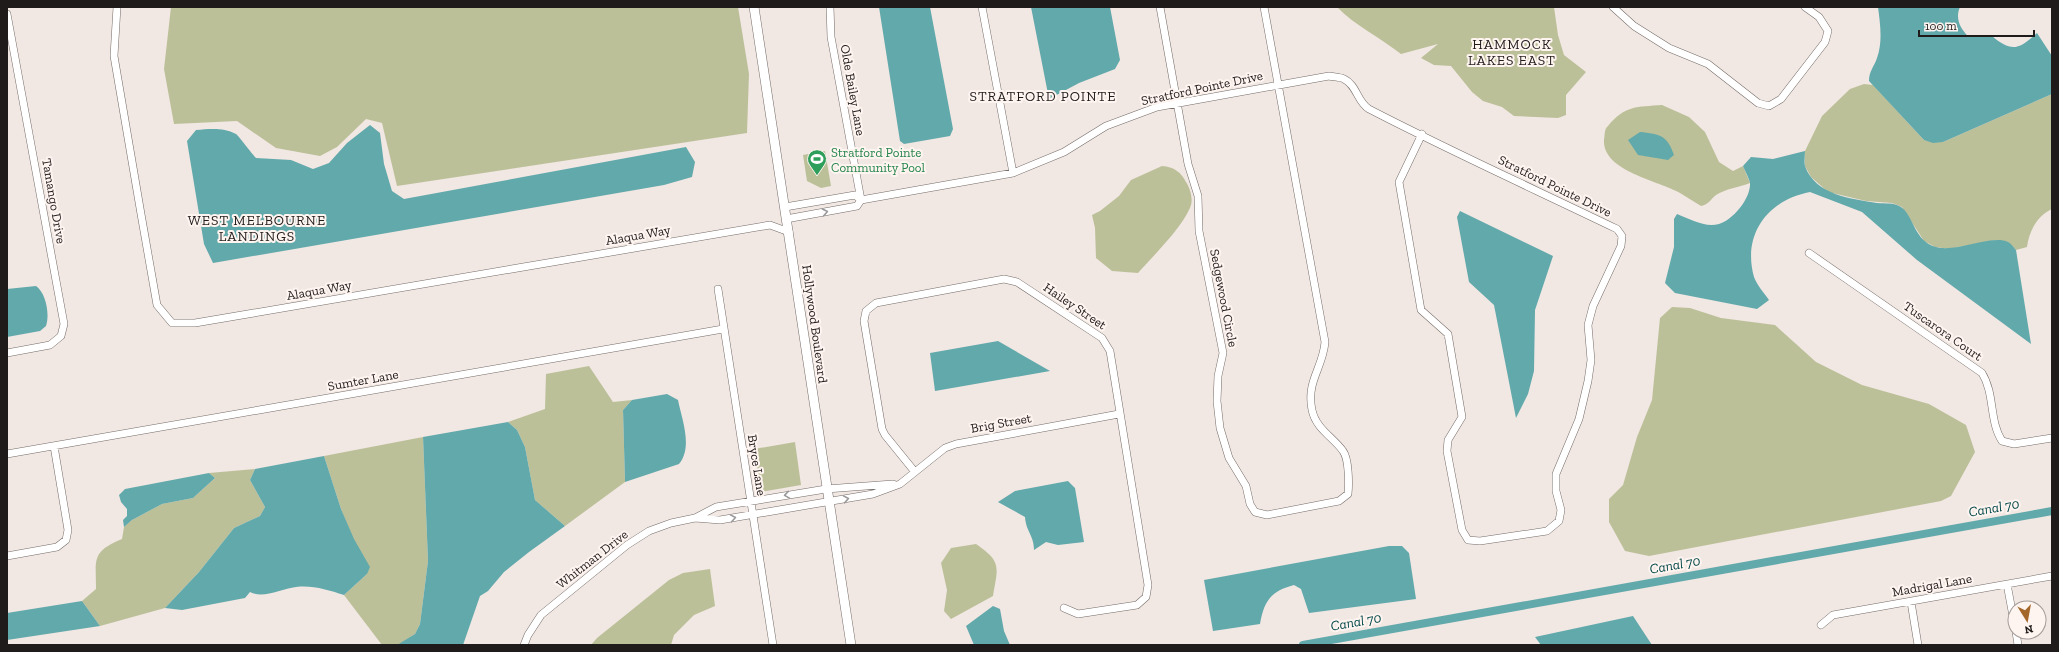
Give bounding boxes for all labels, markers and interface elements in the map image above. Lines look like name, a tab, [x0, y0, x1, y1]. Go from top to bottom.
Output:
scale bar	[1919, 12, 2034, 38]
text: 100 m	[1925, 19, 1957, 33]
district label: HAMMOCK LAKES EAST	[1468, 36, 1556, 69]
street label: Olde Bailey Lane	[838, 43, 868, 137]
street label: Stratford Pointe Drive	[1140, 68, 1264, 108]
district label: STRATFORD POINTE	[969, 88, 1117, 105]
place label: Stratford Pointe Community Pool	[831, 145, 926, 175]
sports icon: Stratford Pointe Community Pool	[806, 148, 828, 176]
street label: Stratford Pointe Drive	[1496, 152, 1614, 220]
street label: Tamango Drive	[39, 157, 69, 245]
one-way arrow	[822, 208, 828, 217]
district label: WEST MELBOURNE LANDINGS	[188, 212, 326, 245]
street label: Alaqua Way	[604, 222, 672, 248]
street label: Sedgewood Circle	[1207, 248, 1241, 348]
street label: Hollywood Boulevard	[799, 264, 831, 384]
street label: Alaqua Way	[285, 277, 353, 303]
street label: Hailey Street	[1041, 280, 1109, 333]
street label: Tuscarora Court	[1901, 298, 1985, 364]
street label: Sumter Lane	[326, 366, 400, 394]
street label: Brig Street	[970, 410, 1033, 436]
street label: Bryce Lane	[745, 433, 769, 497]
one-way arrow	[784, 490, 790, 499]
one-way arrow	[843, 495, 849, 503]
water label: Canal 70	[1967, 495, 2021, 521]
one-way arrow	[730, 514, 736, 523]
street label: Whitman Drive	[553, 526, 631, 592]
water label: Canal 70	[1648, 552, 1702, 578]
street label: Madrigal Lane	[1891, 571, 1973, 599]
north arrow	[2007, 600, 2047, 640]
water label: Canal 70	[1329, 609, 1383, 635]
text: N	[2023, 622, 2034, 637]

